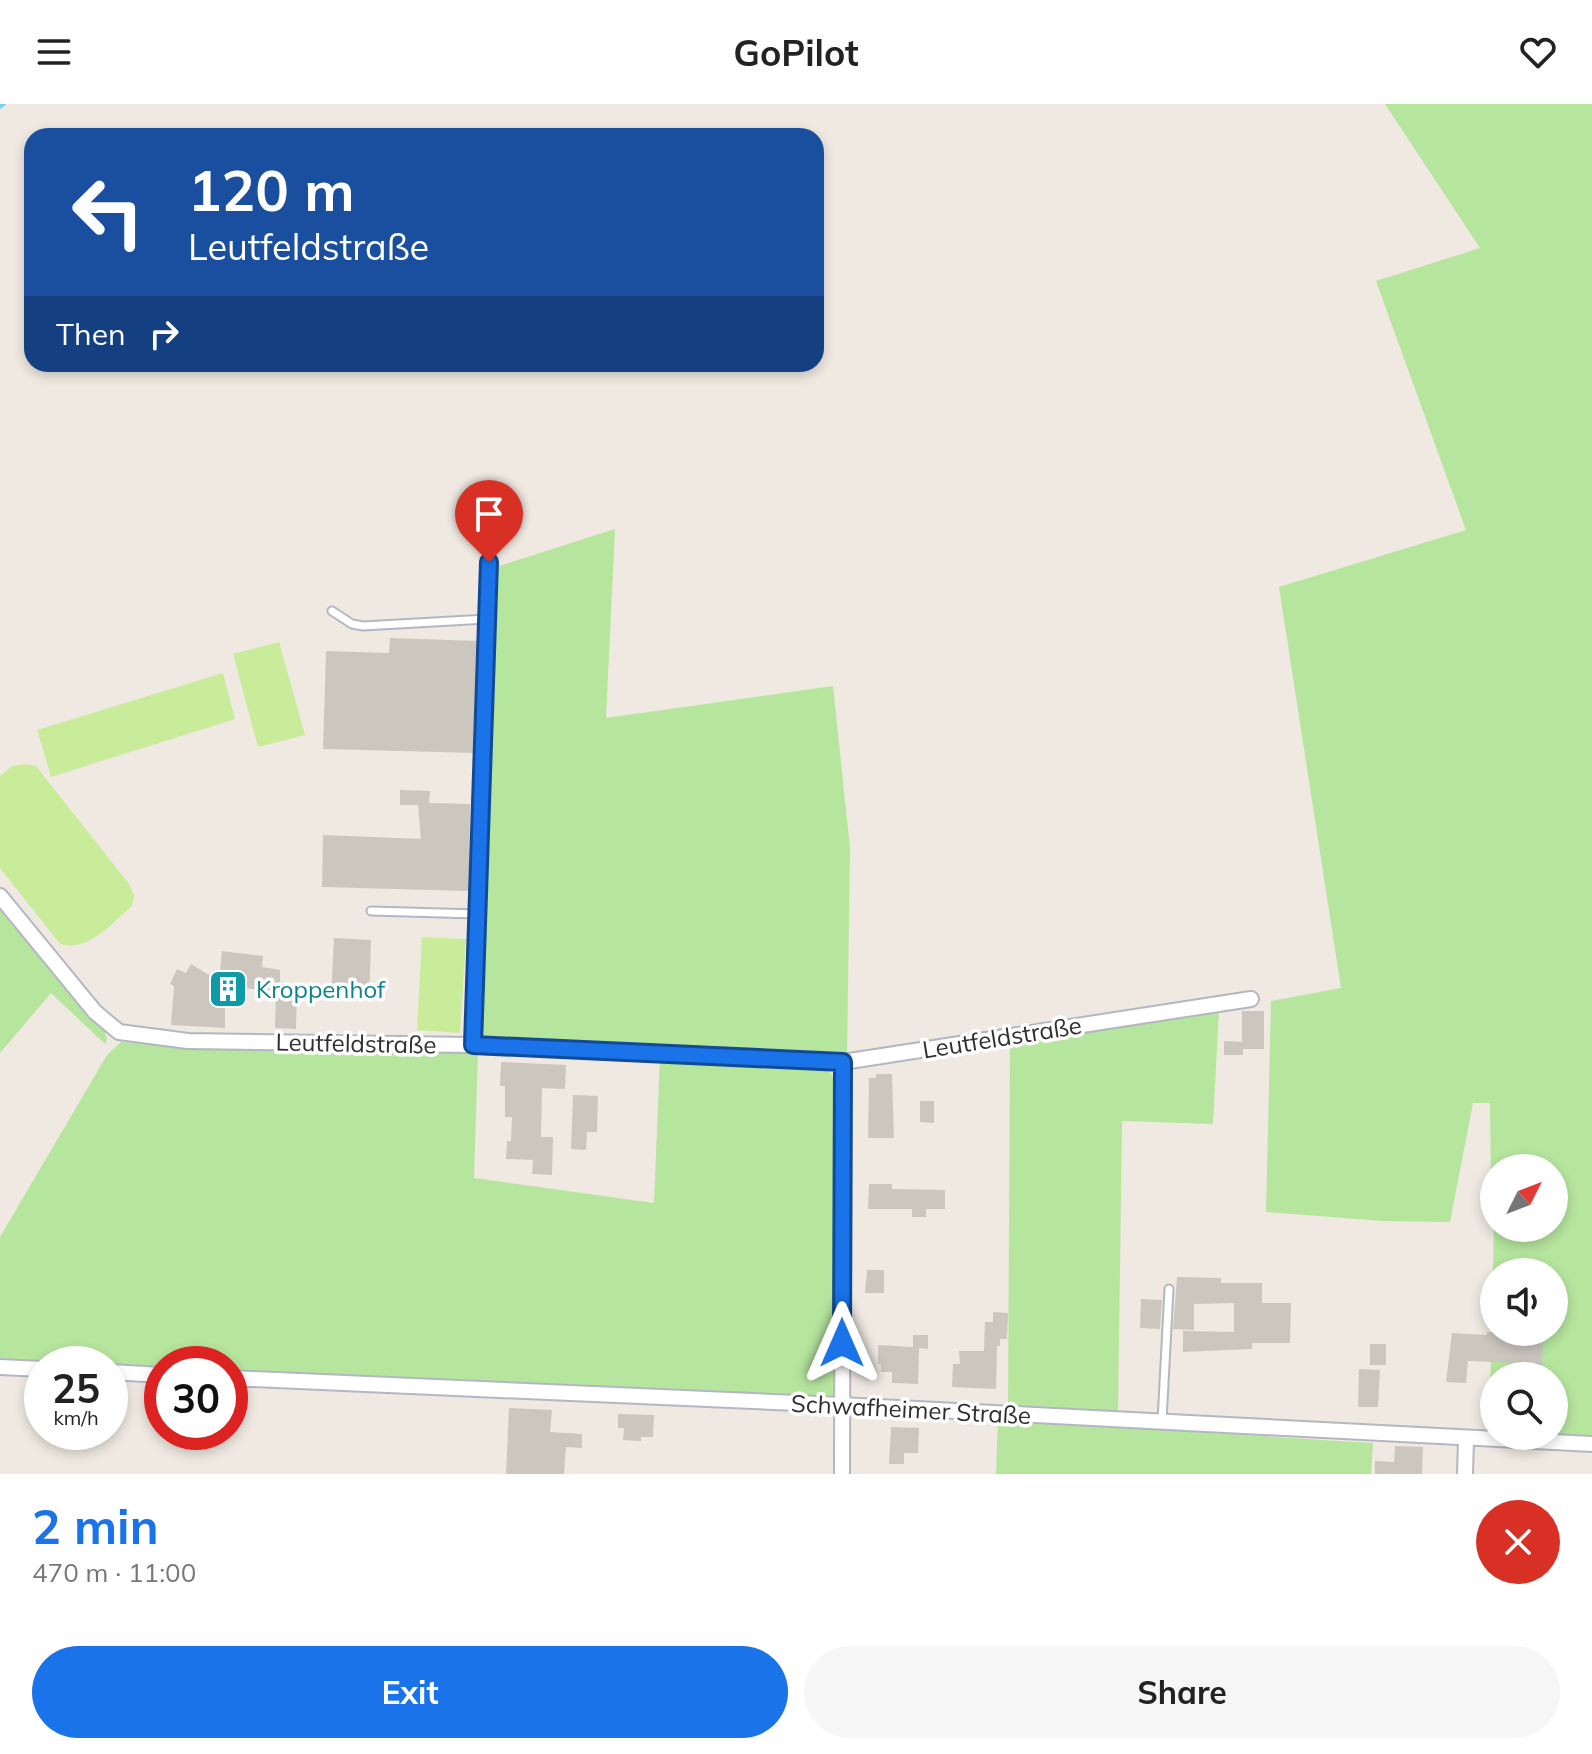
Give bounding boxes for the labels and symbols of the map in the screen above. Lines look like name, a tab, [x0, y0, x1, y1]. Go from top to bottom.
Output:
pin	[455, 480, 523, 562]
building icon: Kroppenhof	[207, 968, 249, 1010]
place label: Kroppenhof	[256, 974, 386, 1004]
street label: Leutfeldstraße	[920, 1010, 1084, 1064]
street label: Leutfeldstraße	[275, 1027, 437, 1059]
north arrow	[1480, 1154, 1568, 1242]
position arrow	[800, 1301, 884, 1385]
speed limit sign: 30	[144, 1346, 248, 1450]
street label: Schwafheimer Straße	[790, 1388, 1032, 1430]

